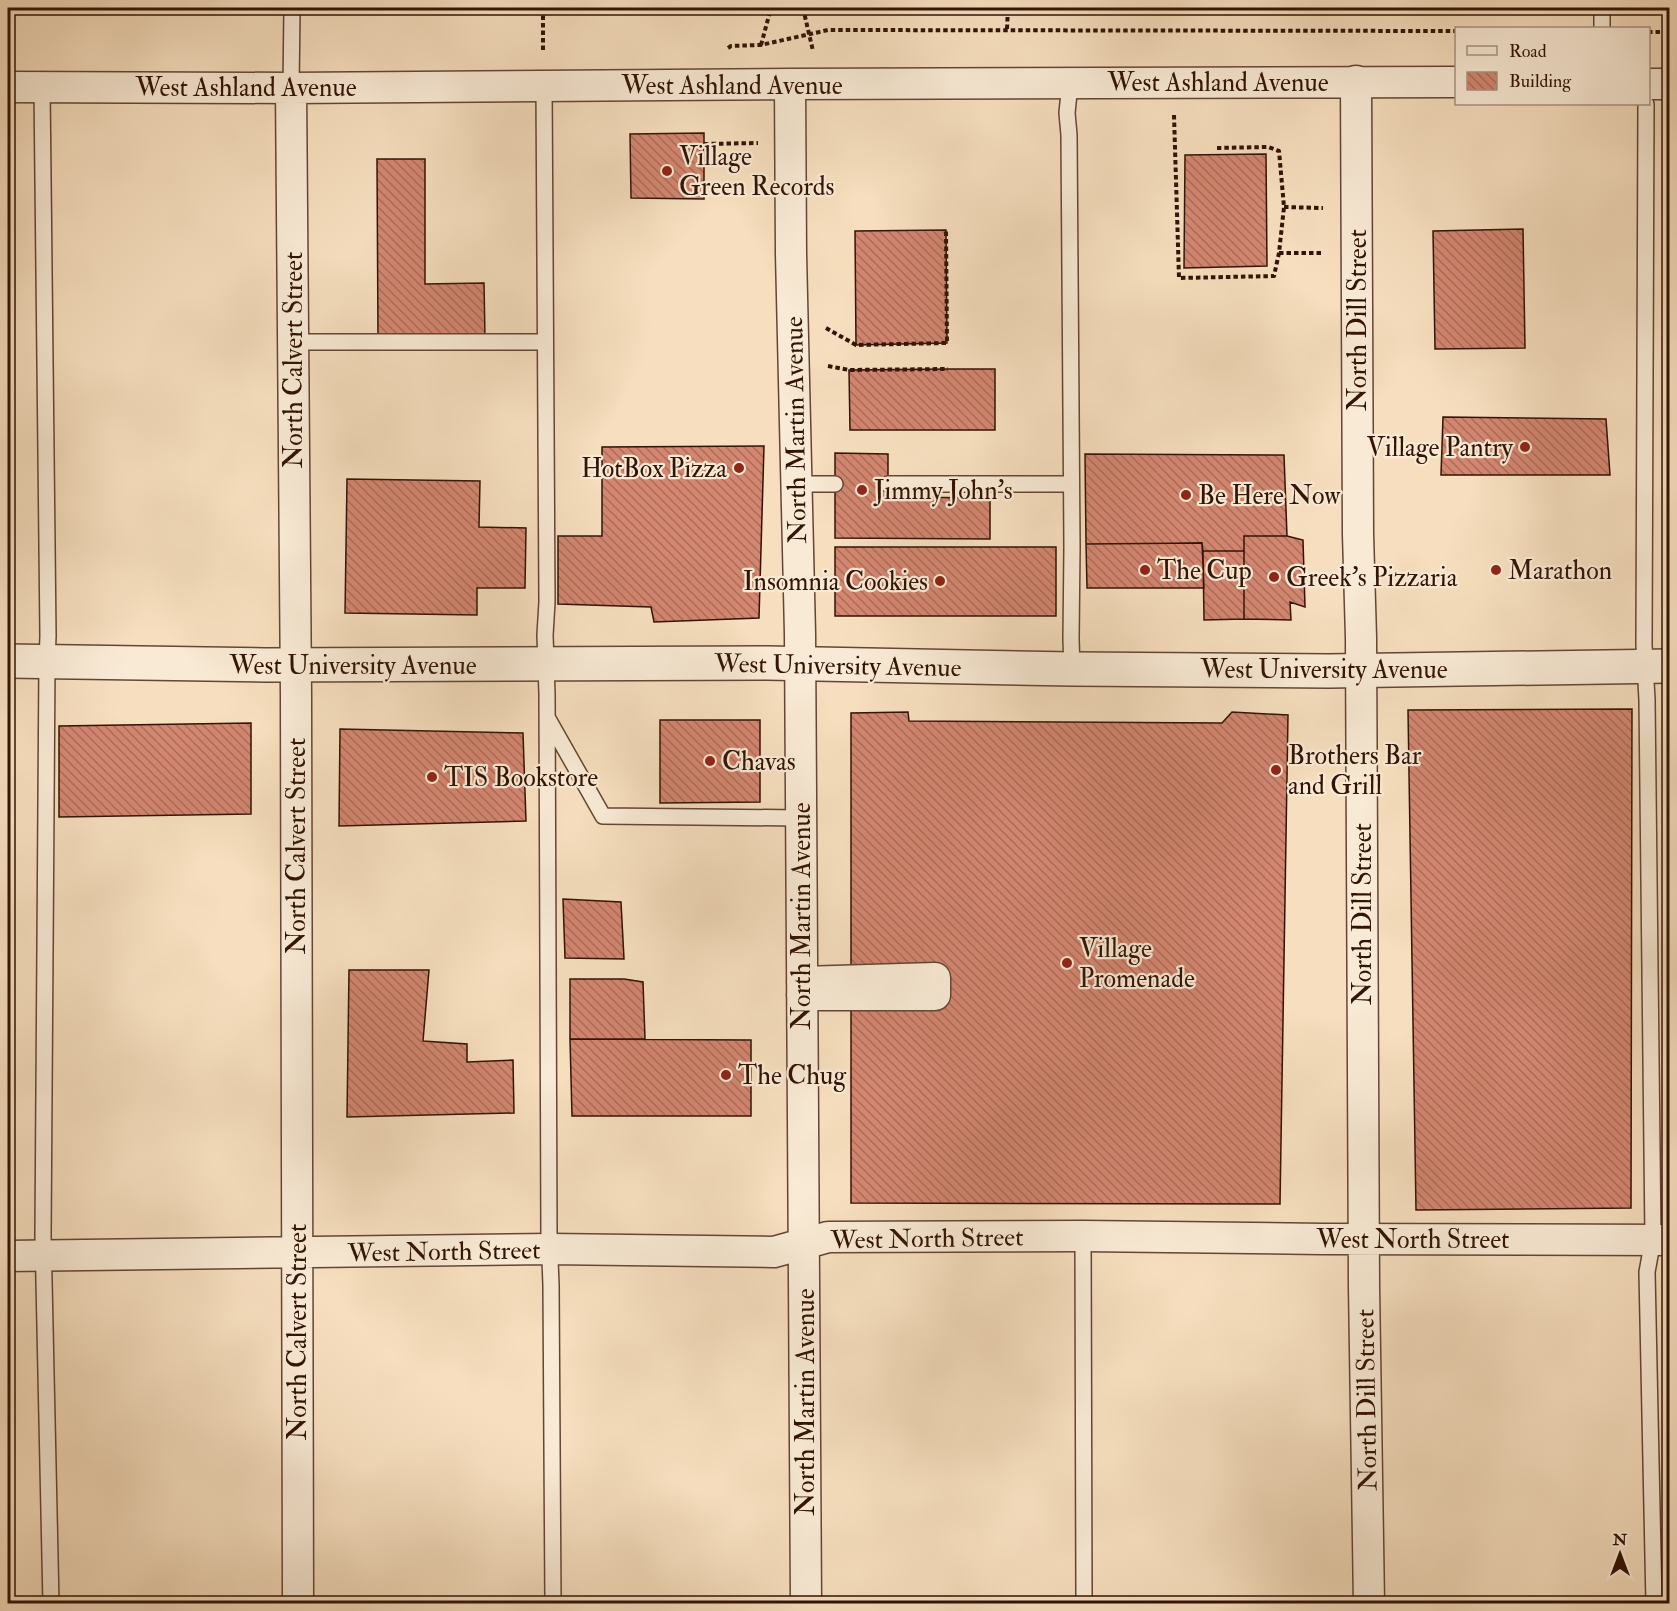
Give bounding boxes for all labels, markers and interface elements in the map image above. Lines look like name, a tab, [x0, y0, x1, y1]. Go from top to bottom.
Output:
legend	[1455, 27, 1650, 105]
text: Road	[1509, 40, 1547, 63]
street label: West Ashland Avenue	[1106, 67, 1329, 99]
street label: West Ashland Avenue	[620, 70, 843, 102]
text: Building	[1509, 70, 1572, 93]
street label: West Ashland Avenue	[134, 72, 357, 104]
place label: Village Green Records	[679, 141, 835, 203]
marker: Village Green Records	[660, 164, 674, 178]
street label: North Dill Street	[1342, 229, 1374, 411]
street label: North Calvert Street	[278, 252, 310, 468]
street label: North Martin Avenue	[778, 316, 814, 544]
place label: Village Pantry	[1367, 432, 1514, 464]
marker: Village Pantry	[1518, 440, 1532, 454]
place label: HotBox Pizza	[581, 453, 727, 485]
marker: HotBox Pizza	[732, 461, 746, 475]
place label: Jimmy John's	[873, 475, 1013, 507]
place label: Be Here Now	[1198, 480, 1341, 512]
marker: Jimmy John's	[855, 483, 869, 497]
marker: Be Here Now	[1179, 488, 1193, 502]
place label: The Cup	[1157, 555, 1252, 588]
place label: Marathon	[1508, 555, 1612, 587]
place label: Greek's Pizzaria	[1286, 562, 1458, 594]
marker: The Cup	[1138, 563, 1152, 577]
marker: Marathon	[1489, 563, 1503, 577]
place label: Insomnia Cookies	[743, 566, 928, 598]
marker: Greek's Pizzaria	[1267, 570, 1281, 584]
marker: Insomnia Cookies	[933, 574, 947, 588]
street label: West University Avenue	[713, 648, 962, 684]
street label: West University Avenue	[229, 650, 477, 682]
street label: West University Avenue	[1200, 654, 1448, 686]
street label: North Calvert Street	[281, 738, 313, 954]
place label: Brothers Bar and Grill	[1288, 740, 1422, 802]
place label: Chavas	[722, 746, 796, 778]
marker: Chavas	[703, 754, 717, 768]
place label: TIS Bookstore	[444, 762, 598, 794]
marker: Brothers Bar and Grill	[1269, 763, 1283, 777]
marker: TIS Bookstore	[425, 770, 439, 784]
street label: North Martin Avenue	[786, 802, 818, 1030]
street label: North Dill Street	[1347, 823, 1379, 1005]
place label: Village Promenade	[1079, 933, 1195, 995]
marker: Village Promenade	[1060, 956, 1074, 970]
place label: The Chug	[738, 1060, 847, 1092]
marker: The Chug	[719, 1068, 733, 1082]
street label: West North Street	[829, 1221, 1024, 1257]
street label: North Calvert Street	[282, 1224, 314, 1440]
street label: West North Street	[1316, 1224, 1509, 1256]
street label: West North Street	[346, 1234, 541, 1270]
street label: North Martin Avenue	[790, 1288, 822, 1516]
street label: North Dill Street	[1349, 1309, 1385, 1491]
north arrow	[1590, 1524, 1650, 1584]
text: N	[1612, 1530, 1628, 1550]

